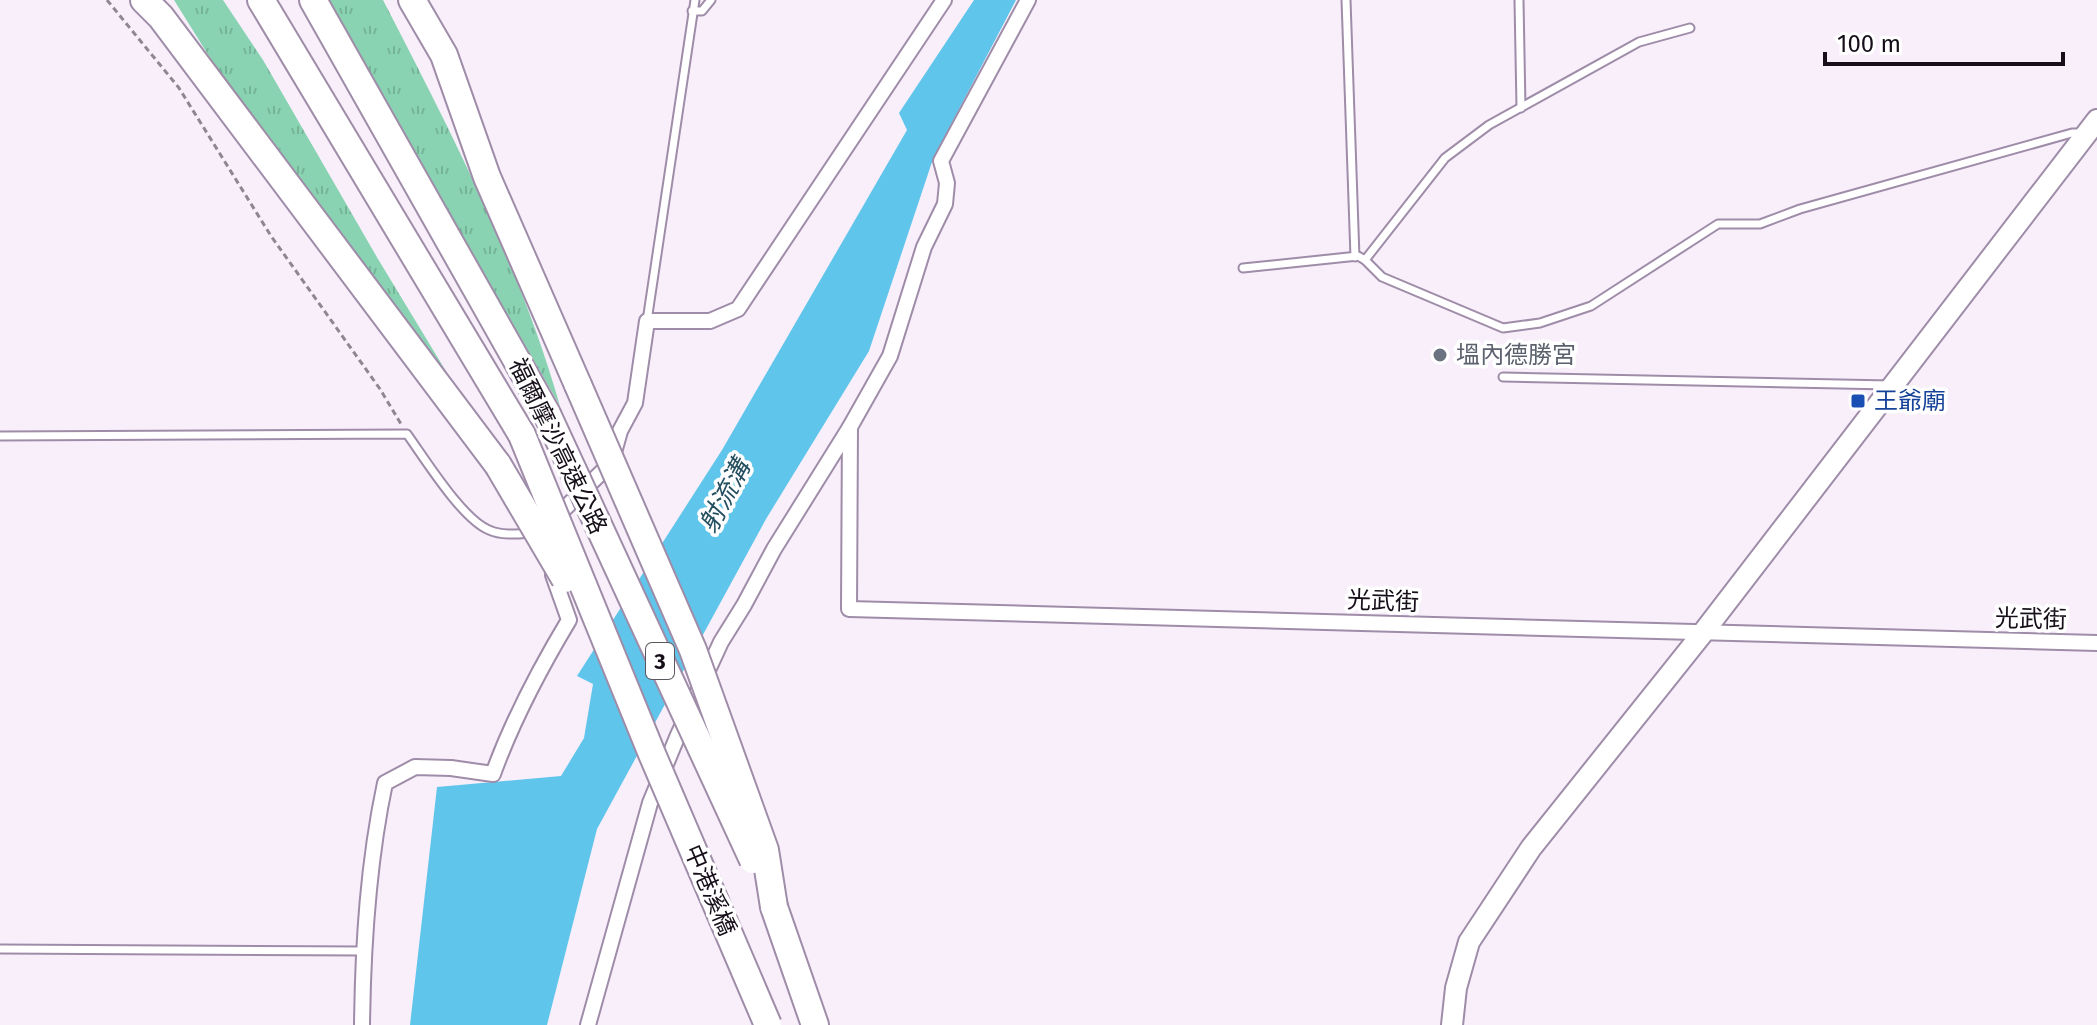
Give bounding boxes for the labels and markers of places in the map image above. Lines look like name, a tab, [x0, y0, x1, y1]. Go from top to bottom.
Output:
place label: 塭內德勝宮	[1456, 341, 1576, 369]
marker: 塭內德勝宮	[1431, 346, 1449, 364]
place label: 王爺廟	[1874, 387, 1946, 415]
marker: 王爺廟	[1849, 392, 1867, 410]

